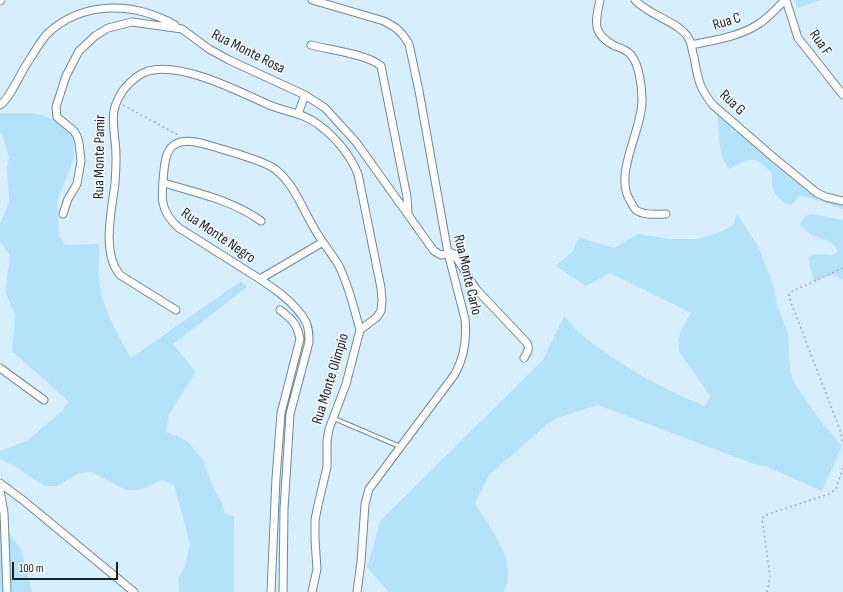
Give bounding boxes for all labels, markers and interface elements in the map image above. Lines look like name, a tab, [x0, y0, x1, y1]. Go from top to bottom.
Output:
street label: Rua C	[711, 9, 743, 35]
street label: Rua Monte Rosa	[208, 26, 288, 78]
street label: Rua F	[805, 27, 835, 59]
street label: Rua G	[715, 87, 749, 119]
street label: Rua Monte Pamir	[90, 115, 110, 199]
street label: Rua Monte Negro	[177, 205, 259, 267]
street label: Rua Monte Carlo	[449, 233, 485, 317]
street label: Rua Monte Olimpio	[309, 331, 353, 427]
scale bar	[14, 554, 120, 580]
text: 100 m	[19, 561, 44, 576]

